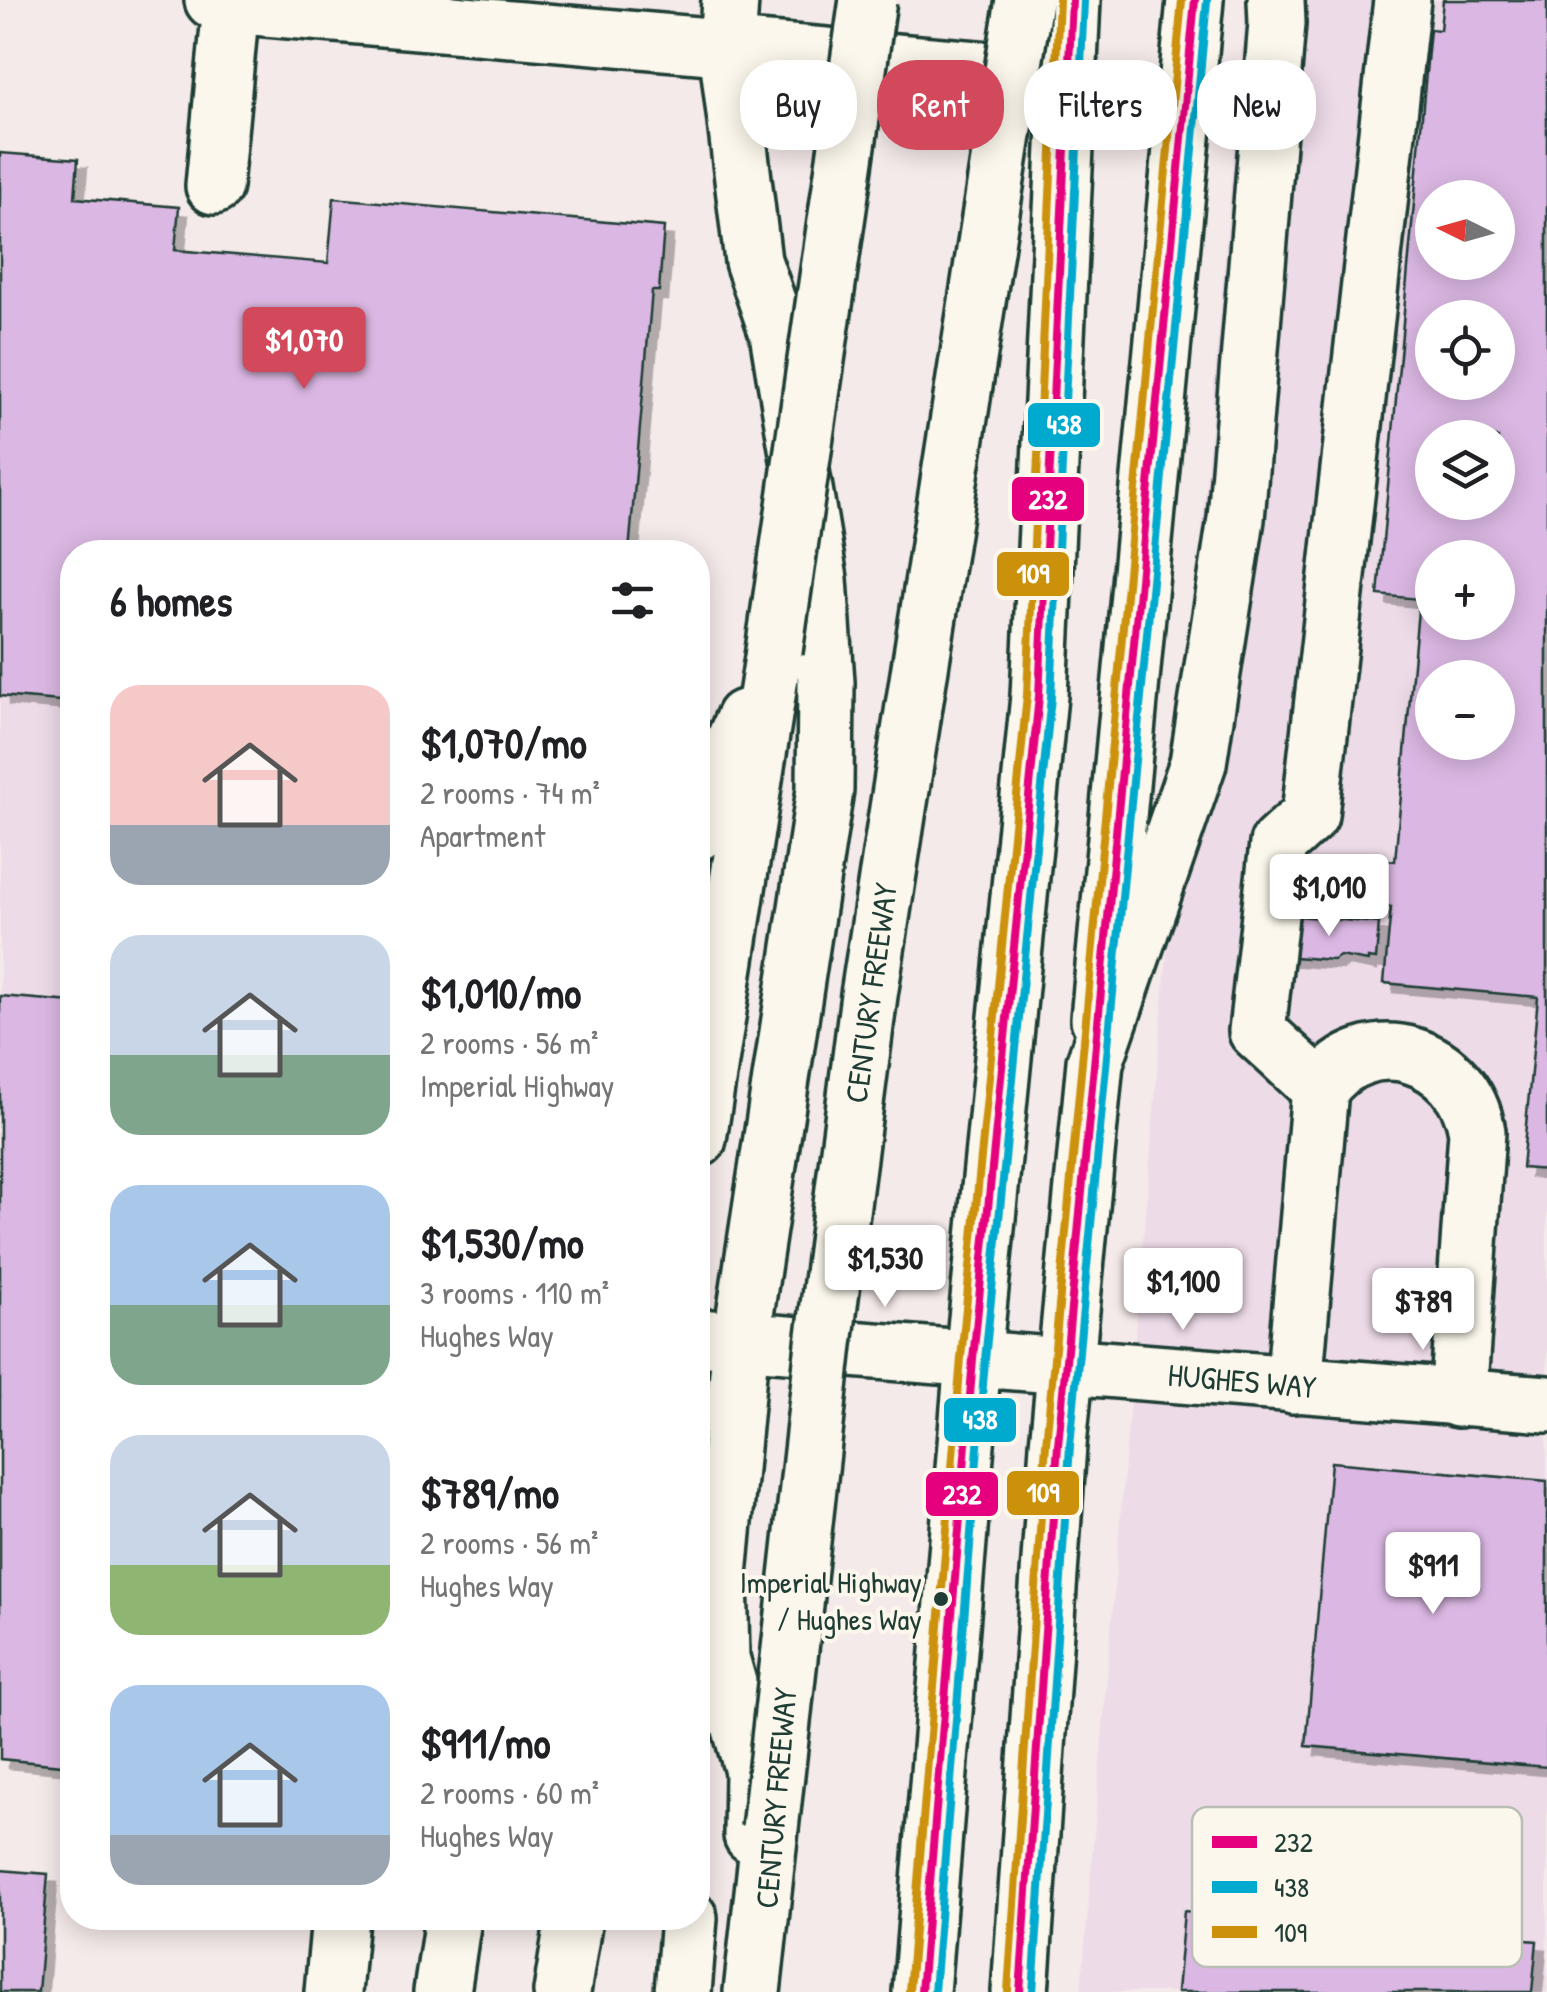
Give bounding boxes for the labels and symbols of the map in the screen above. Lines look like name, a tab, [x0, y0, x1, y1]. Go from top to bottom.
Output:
north arrow	[1415, 180, 1515, 280]
pin: $1,070	[223, 307, 385, 392]
line badge: 438	[1026, 401, 1102, 449]
text: 438	[1046, 405, 1082, 443]
line badge: 232	[1010, 475, 1086, 523]
text: 232	[1029, 480, 1068, 518]
line badge: 109	[995, 550, 1071, 598]
text: 109	[1017, 554, 1049, 592]
pin: $1,010	[1248, 854, 1410, 939]
street label: CENTURY FREEWAY	[834, 880, 907, 1106]
pin: $1,530	[804, 1225, 966, 1310]
pin: $1,100	[1102, 1248, 1264, 1333]
pin: $789	[1364, 1268, 1482, 1353]
street label: HUGHES WAY	[1166, 1353, 1318, 1408]
line badge: 438	[942, 1396, 1018, 1444]
text: 438	[962, 1400, 998, 1438]
line badge: 109	[1005, 1469, 1081, 1517]
line badge: 232	[924, 1470, 1000, 1518]
text: 109	[1027, 1473, 1059, 1511]
text: 232	[943, 1475, 982, 1513]
pin: $911	[1374, 1532, 1492, 1617]
place label: Imperial Highway / Hughes Way	[740, 1562, 922, 1639]
marker: Imperial Highway / Hughes Way	[931, 1589, 951, 1609]
street label: CENTURY FREEWAY	[744, 1686, 807, 1910]
legend	[1192, 1807, 1522, 1967]
text: 232	[1274, 1823, 1313, 1861]
text: 438	[1274, 1868, 1309, 1906]
text: 109	[1274, 1913, 1307, 1951]

